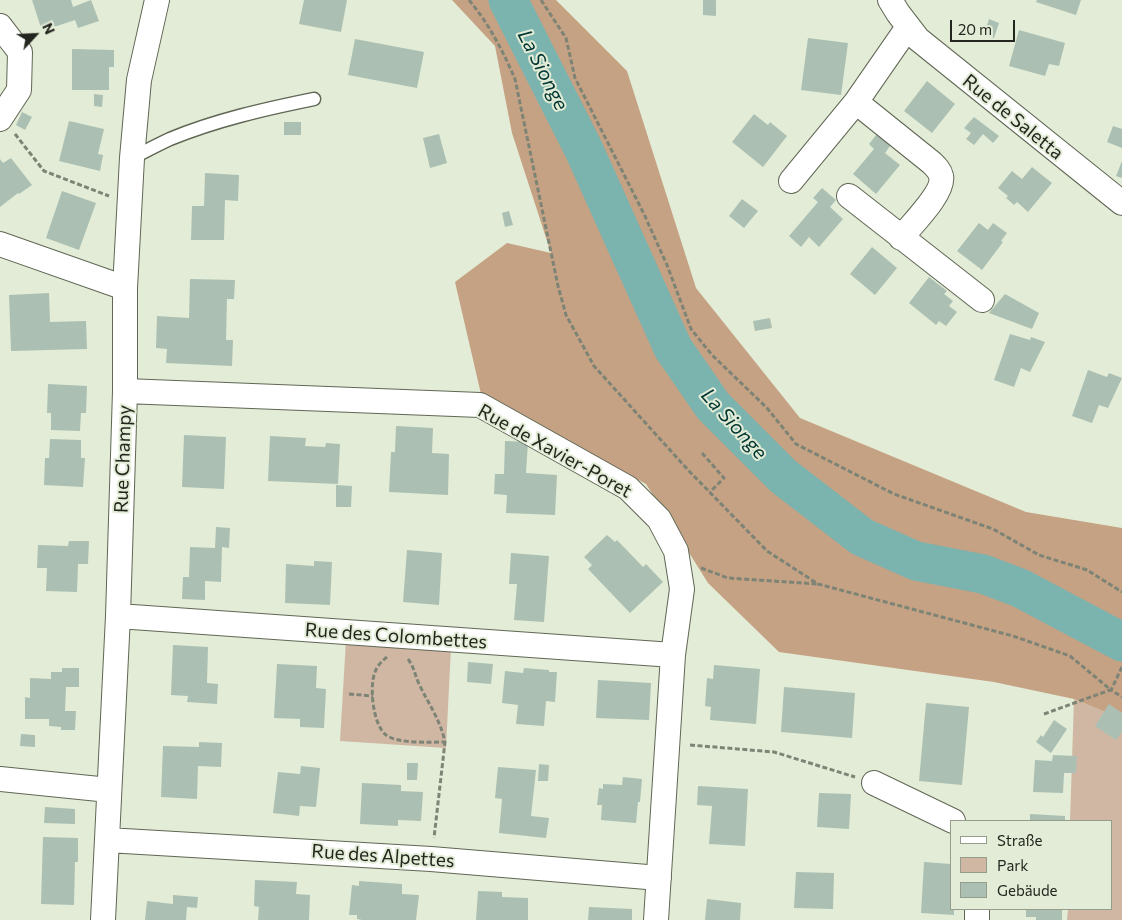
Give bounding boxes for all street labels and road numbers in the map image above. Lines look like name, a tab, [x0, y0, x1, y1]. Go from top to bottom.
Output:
street label: Rue de Saletta	[958, 69, 1068, 165]
street label: Rue de Xavier-Poret	[474, 399, 636, 503]
street label: Rue Champy	[110, 405, 136, 513]
street label: Rue des Colombettes	[304, 618, 488, 654]
street label: Rue des Alpettes	[311, 840, 455, 872]

